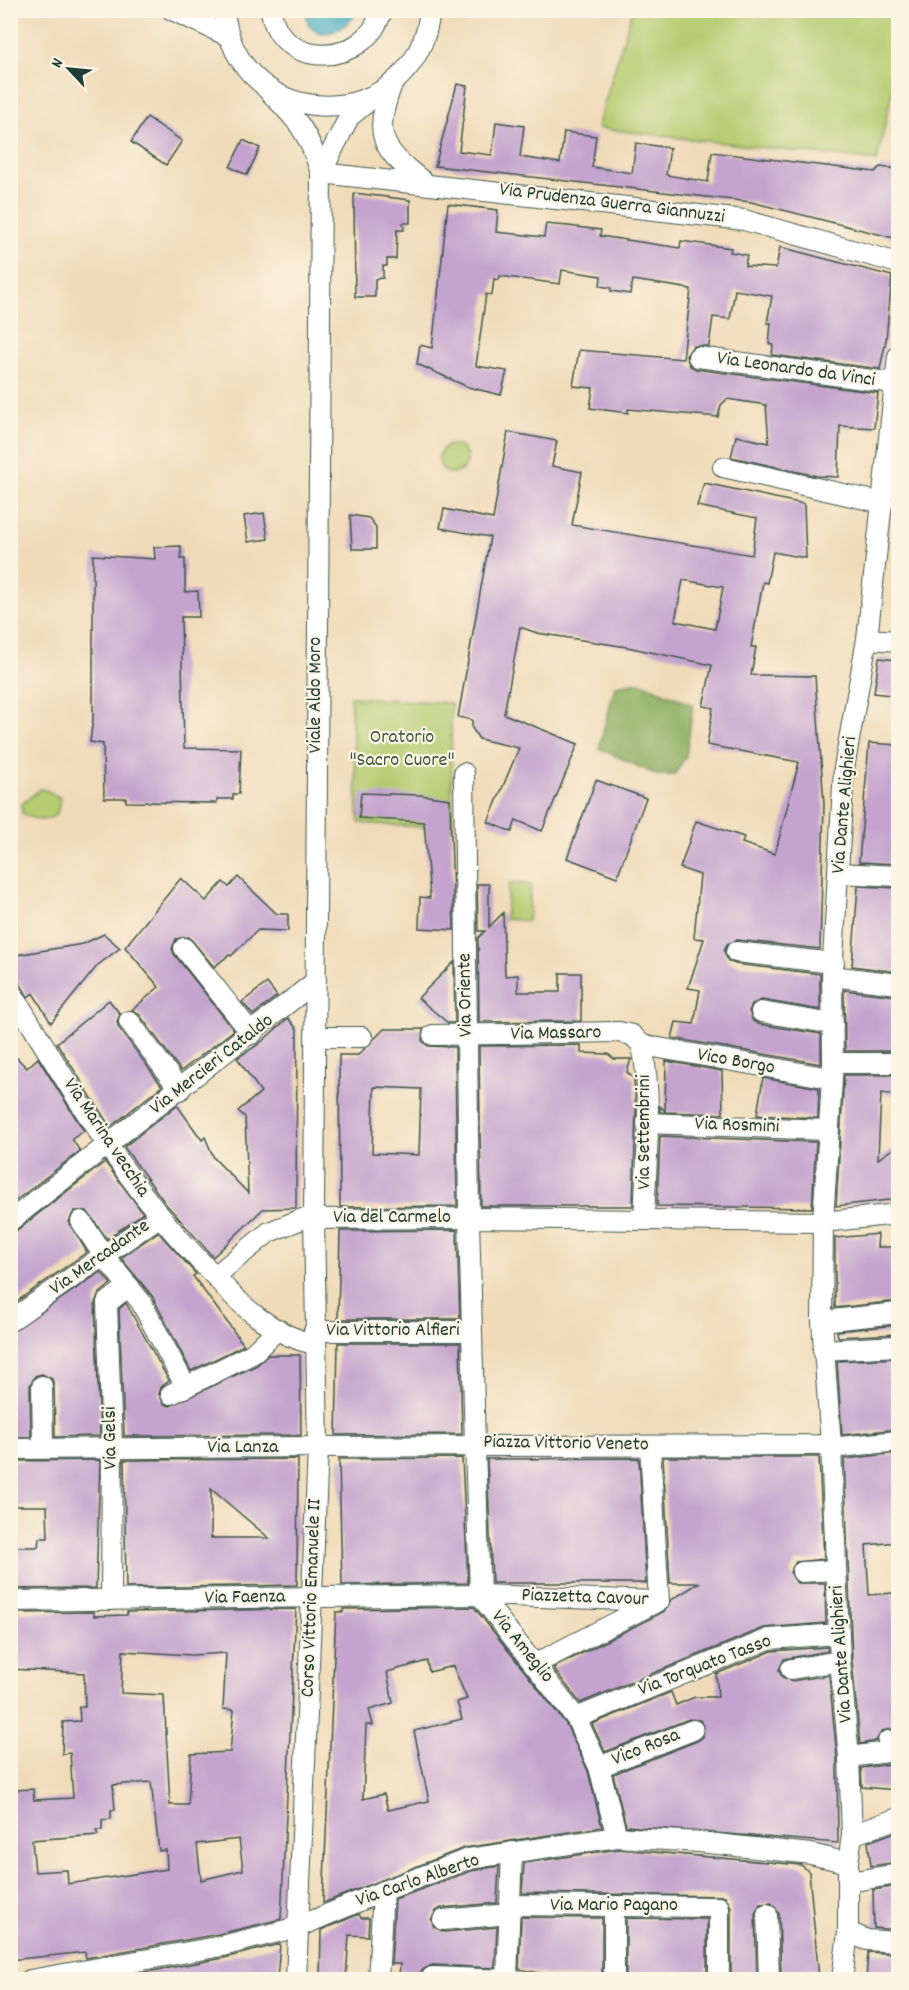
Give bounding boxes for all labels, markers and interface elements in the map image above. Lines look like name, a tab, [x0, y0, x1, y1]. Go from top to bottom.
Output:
north arrow	[39, 39, 99, 99]
text: N	[46, 55, 70, 72]
street label: Via Prudenza Guerra Giannuzzi	[498, 176, 727, 232]
street label: Via Leonardo da Vinci	[715, 345, 877, 395]
street label: Viale Aldo Moro	[302, 637, 330, 753]
park label: Oratorio "Sacro Cuore"	[350, 724, 455, 775]
street label: Via Dante Alighieri	[825, 735, 865, 875]
street label: Via Oriente	[451, 953, 481, 1037]
street label: Via Mercieri Cataldo	[144, 1008, 280, 1122]
street label: Via Massaro	[510, 1019, 602, 1049]
street label: Vico Borgo	[695, 1041, 777, 1083]
street label: Via Marina vecchia	[56, 1073, 157, 1204]
street label: Via Settembrini	[631, 1074, 659, 1189]
street label: Via Rosmini	[694, 1111, 780, 1141]
street label: Via del Carmelo	[333, 1204, 451, 1232]
street label: Via Mercadante	[44, 1213, 156, 1303]
street label: Via Vittorio Alfieri	[326, 1317, 460, 1345]
street label: Via Gelsi	[96, 1406, 126, 1470]
street label: Piazza Vittorio Veneto	[483, 1429, 649, 1459]
street label: Via Lanza	[207, 1434, 279, 1462]
street label: Corso Vittorio Emanuele II	[295, 1498, 329, 1698]
street label: Piazzetta Cavour	[521, 1582, 650, 1614]
street label: Via Faenza	[204, 1583, 286, 1613]
street label: Via Dante Alighieri	[823, 1584, 861, 1724]
street label: Via Ameglio	[484, 1604, 560, 1690]
street label: Via Torquato Tasso	[634, 1628, 776, 1704]
street label: Vico Rosa	[608, 1721, 685, 1774]
street label: Via Carlo Alberto	[352, 1847, 484, 1915]
street label: Via Mario Pagano	[550, 1892, 678, 1920]

